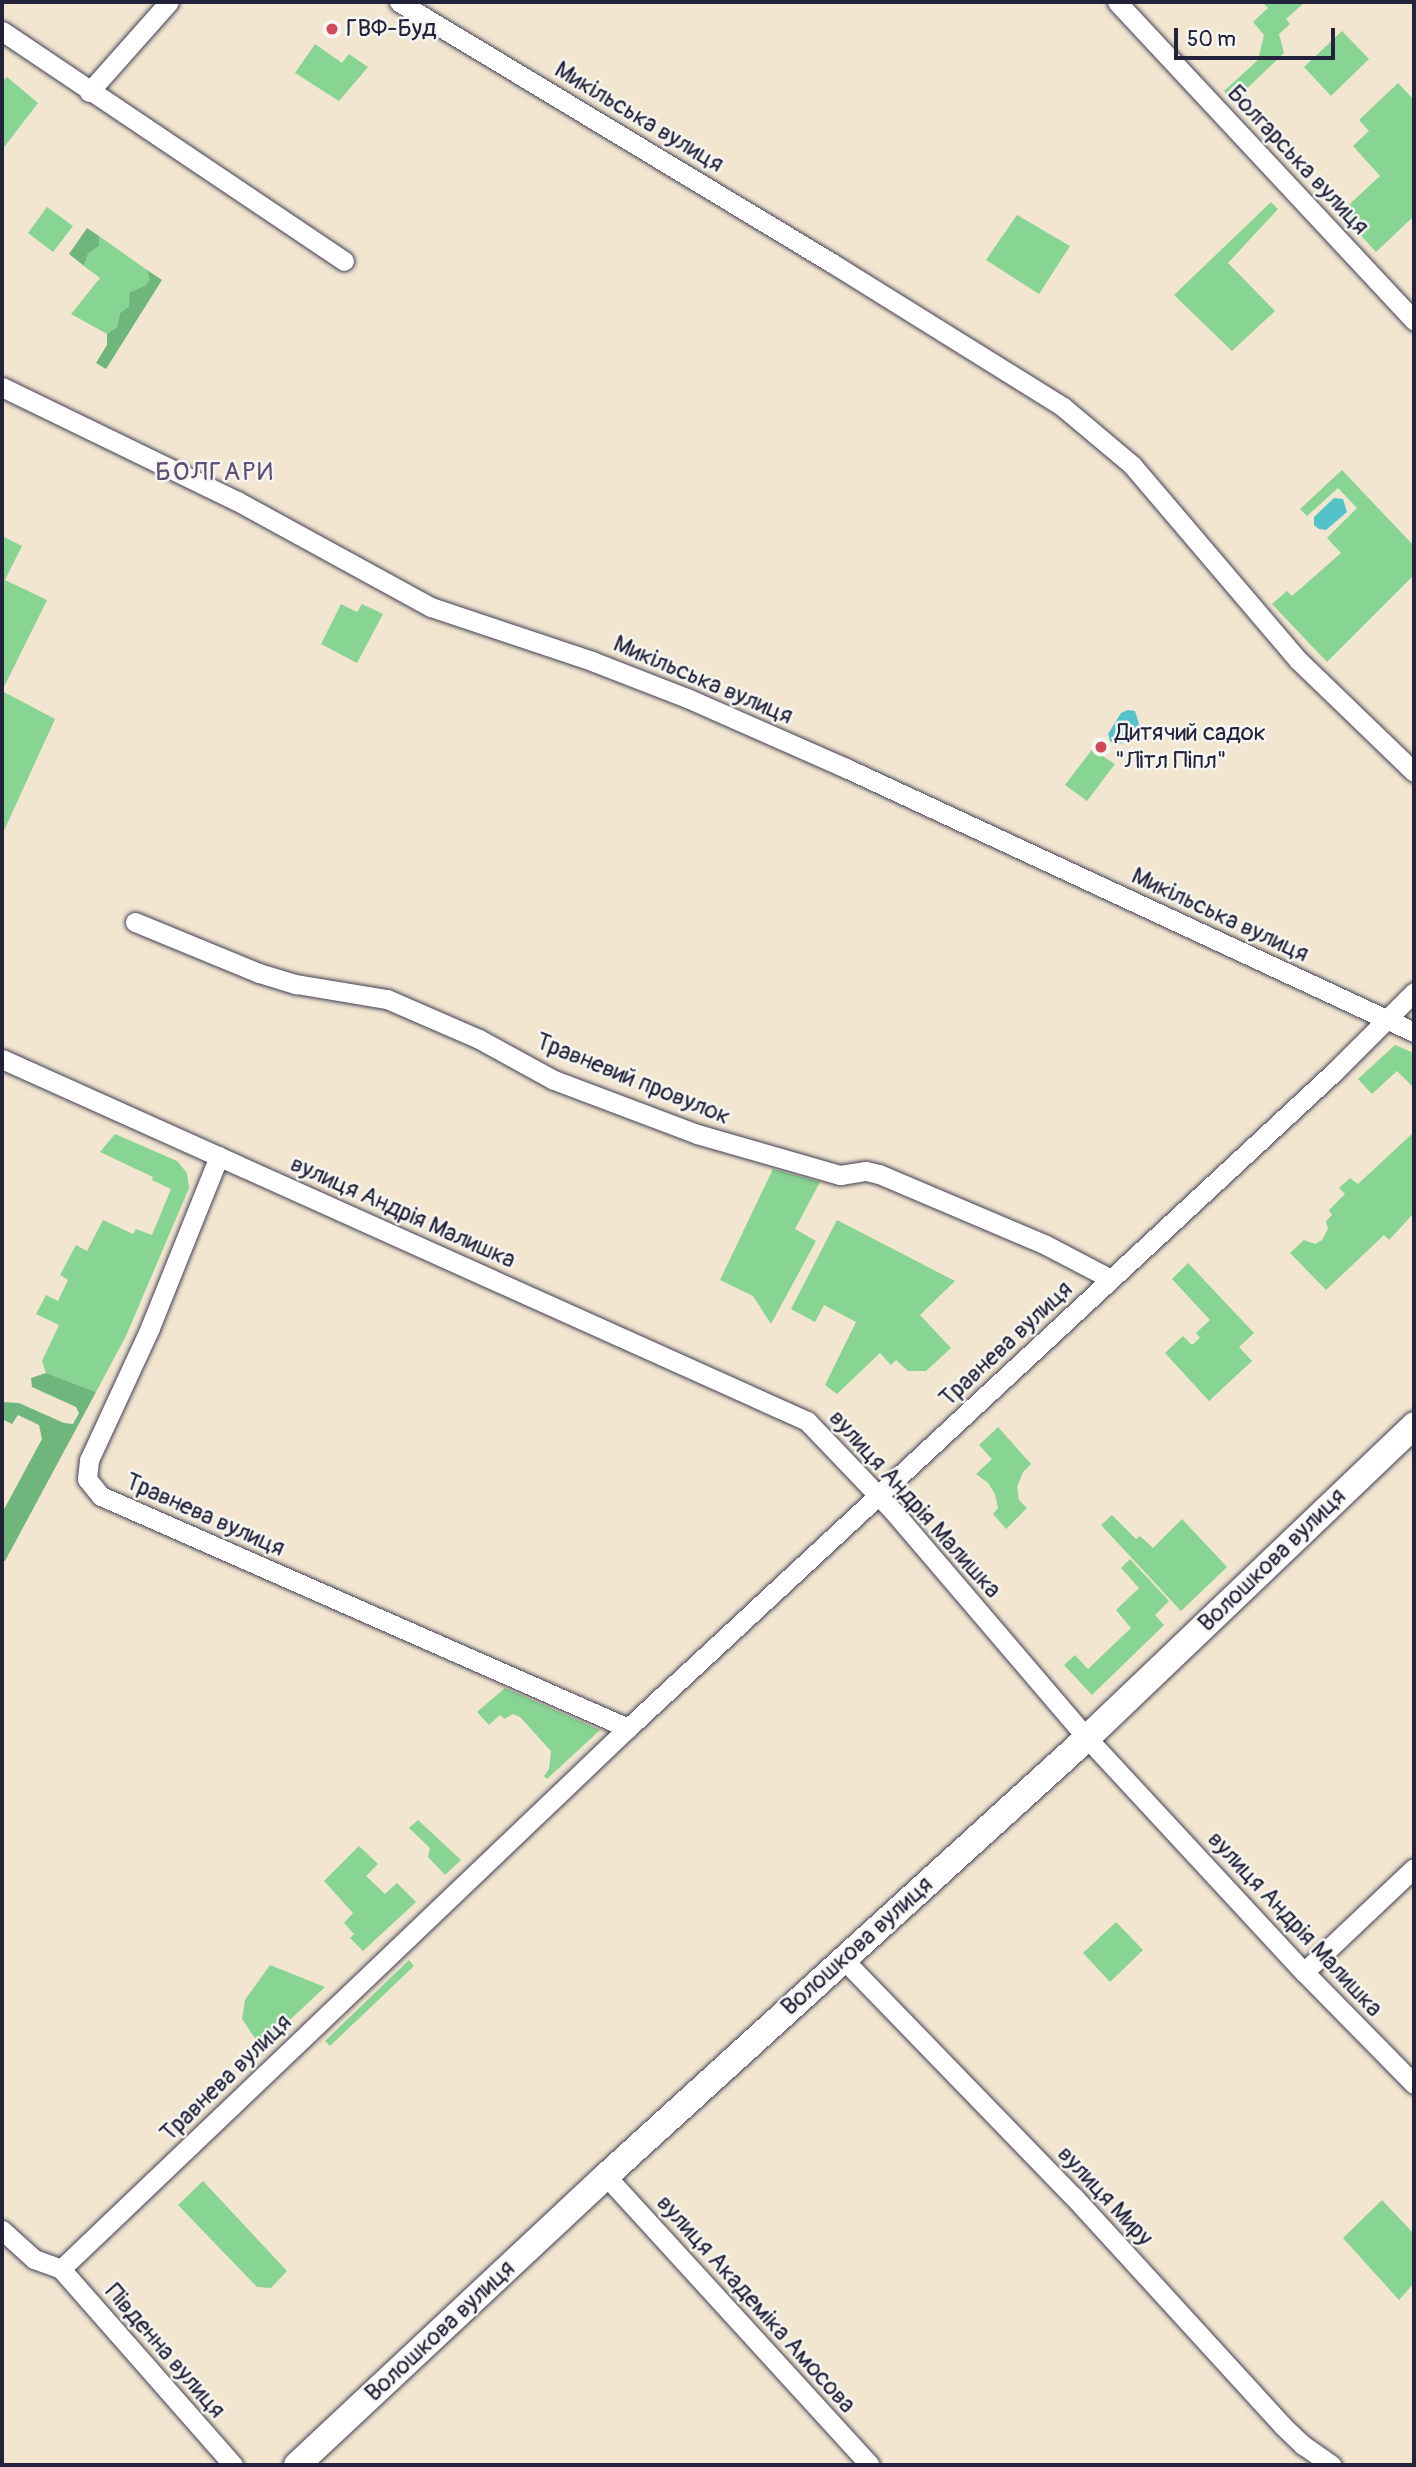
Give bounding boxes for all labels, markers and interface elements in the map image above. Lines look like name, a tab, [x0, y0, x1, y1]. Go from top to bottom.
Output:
scale bar	[1178, 14, 1339, 58]
place label: ГВФ-Буд	[346, 15, 436, 43]
marker: ГВФ-Буд	[324, 21, 340, 37]
text: 50 m	[1187, 26, 1236, 53]
street label: Микільська вулиця	[549, 55, 729, 179]
street label: Болгарська вулиця	[1221, 79, 1375, 241]
district label: БОЛГАРИ	[156, 457, 274, 489]
street label: Микільська вулиця	[609, 629, 797, 731]
place label: Дитячий садок "Літл Піпл"	[1115, 719, 1266, 775]
marker: Дитячий садок "Літл Піпл"	[1093, 739, 1109, 755]
street label: Микільська вулиця	[1127, 861, 1313, 969]
street label: Травневий провулок	[532, 1027, 734, 1131]
street label: вулиця Андрія Малишка	[286, 1149, 520, 1275]
street label: Травнева вулиця	[934, 1275, 1078, 1413]
street label: вулиця Андрія Малишка	[823, 1404, 1007, 1604]
street label: Травнева вулиця	[121, 1467, 289, 1563]
street label: Волошкова вулиця	[1192, 1482, 1352, 1638]
street label: вулиця Андрія Малишка	[1202, 1825, 1388, 2023]
street label: Волошкова вулиця	[775, 1870, 939, 2022]
street label: Травнева вулиця	[154, 2008, 298, 2148]
street label: вулиця Миру	[1051, 2140, 1159, 2252]
street label: вулиця Академіка Амосова	[650, 2189, 862, 2419]
street label: Волошкова вулиця	[359, 2254, 521, 2408]
street label: Південна вулиця	[99, 2278, 231, 2424]

